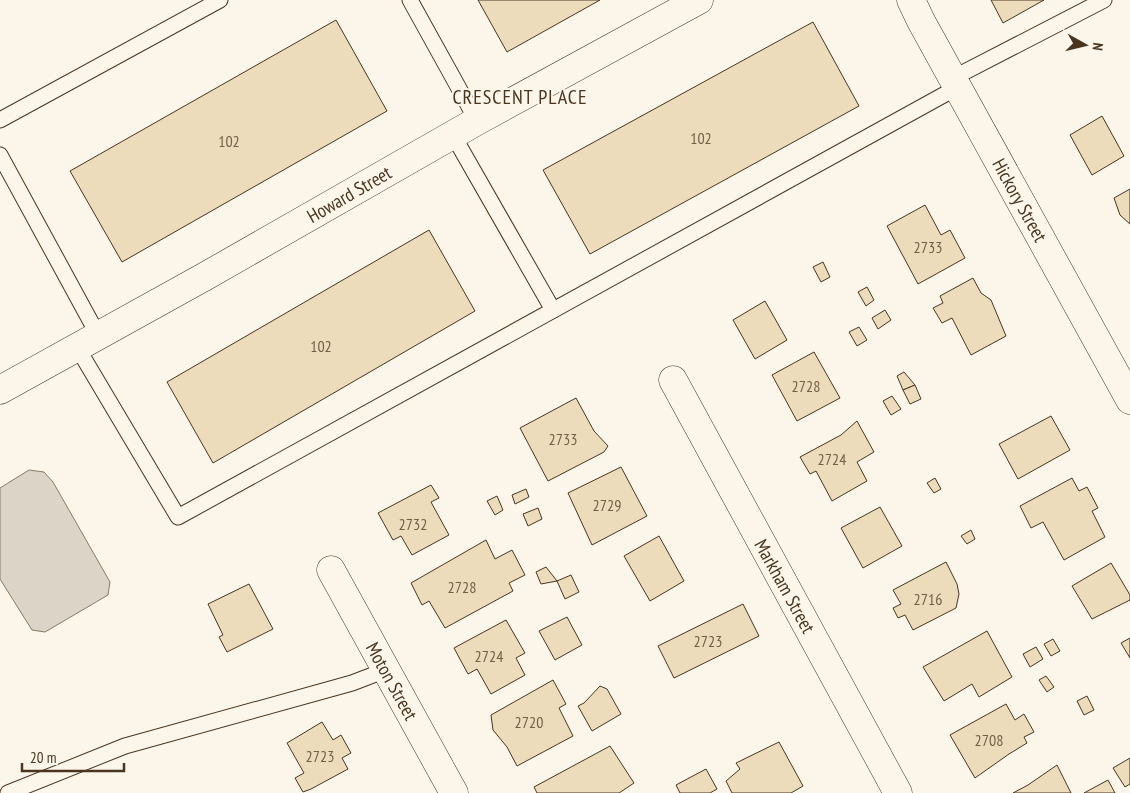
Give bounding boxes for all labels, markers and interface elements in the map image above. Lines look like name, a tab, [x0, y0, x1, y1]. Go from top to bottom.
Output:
north arrow	[1060, 20, 1110, 70]
text: N	[1088, 42, 1107, 52]
district label: CRESCENT PLACE	[452, 84, 588, 110]
house number: 102	[690, 128, 712, 148]
house number: 102	[218, 131, 240, 151]
street label: Hickory Street	[987, 154, 1053, 247]
street label: Howard Street	[302, 160, 396, 228]
house number: 2733	[914, 237, 942, 257]
house number: 102	[310, 336, 332, 356]
house number: 2728	[792, 376, 820, 396]
house number: 2733	[549, 429, 577, 449]
house number: 2724	[818, 449, 846, 469]
house number: 2729	[593, 495, 621, 515]
house number: 2732	[399, 514, 427, 534]
street label: Markham Street	[749, 535, 821, 638]
house number: 2728	[448, 577, 476, 597]
house number: 2716	[914, 589, 942, 609]
house number: 2723	[694, 631, 722, 651]
street label: Moton Street	[361, 638, 424, 725]
house number: 2724	[475, 646, 503, 666]
house number: 2720	[515, 712, 543, 732]
house number: 2708	[975, 730, 1003, 750]
scale bar	[22, 740, 125, 772]
house number: 2723	[306, 746, 334, 766]
text: 20 m	[30, 748, 56, 767]

